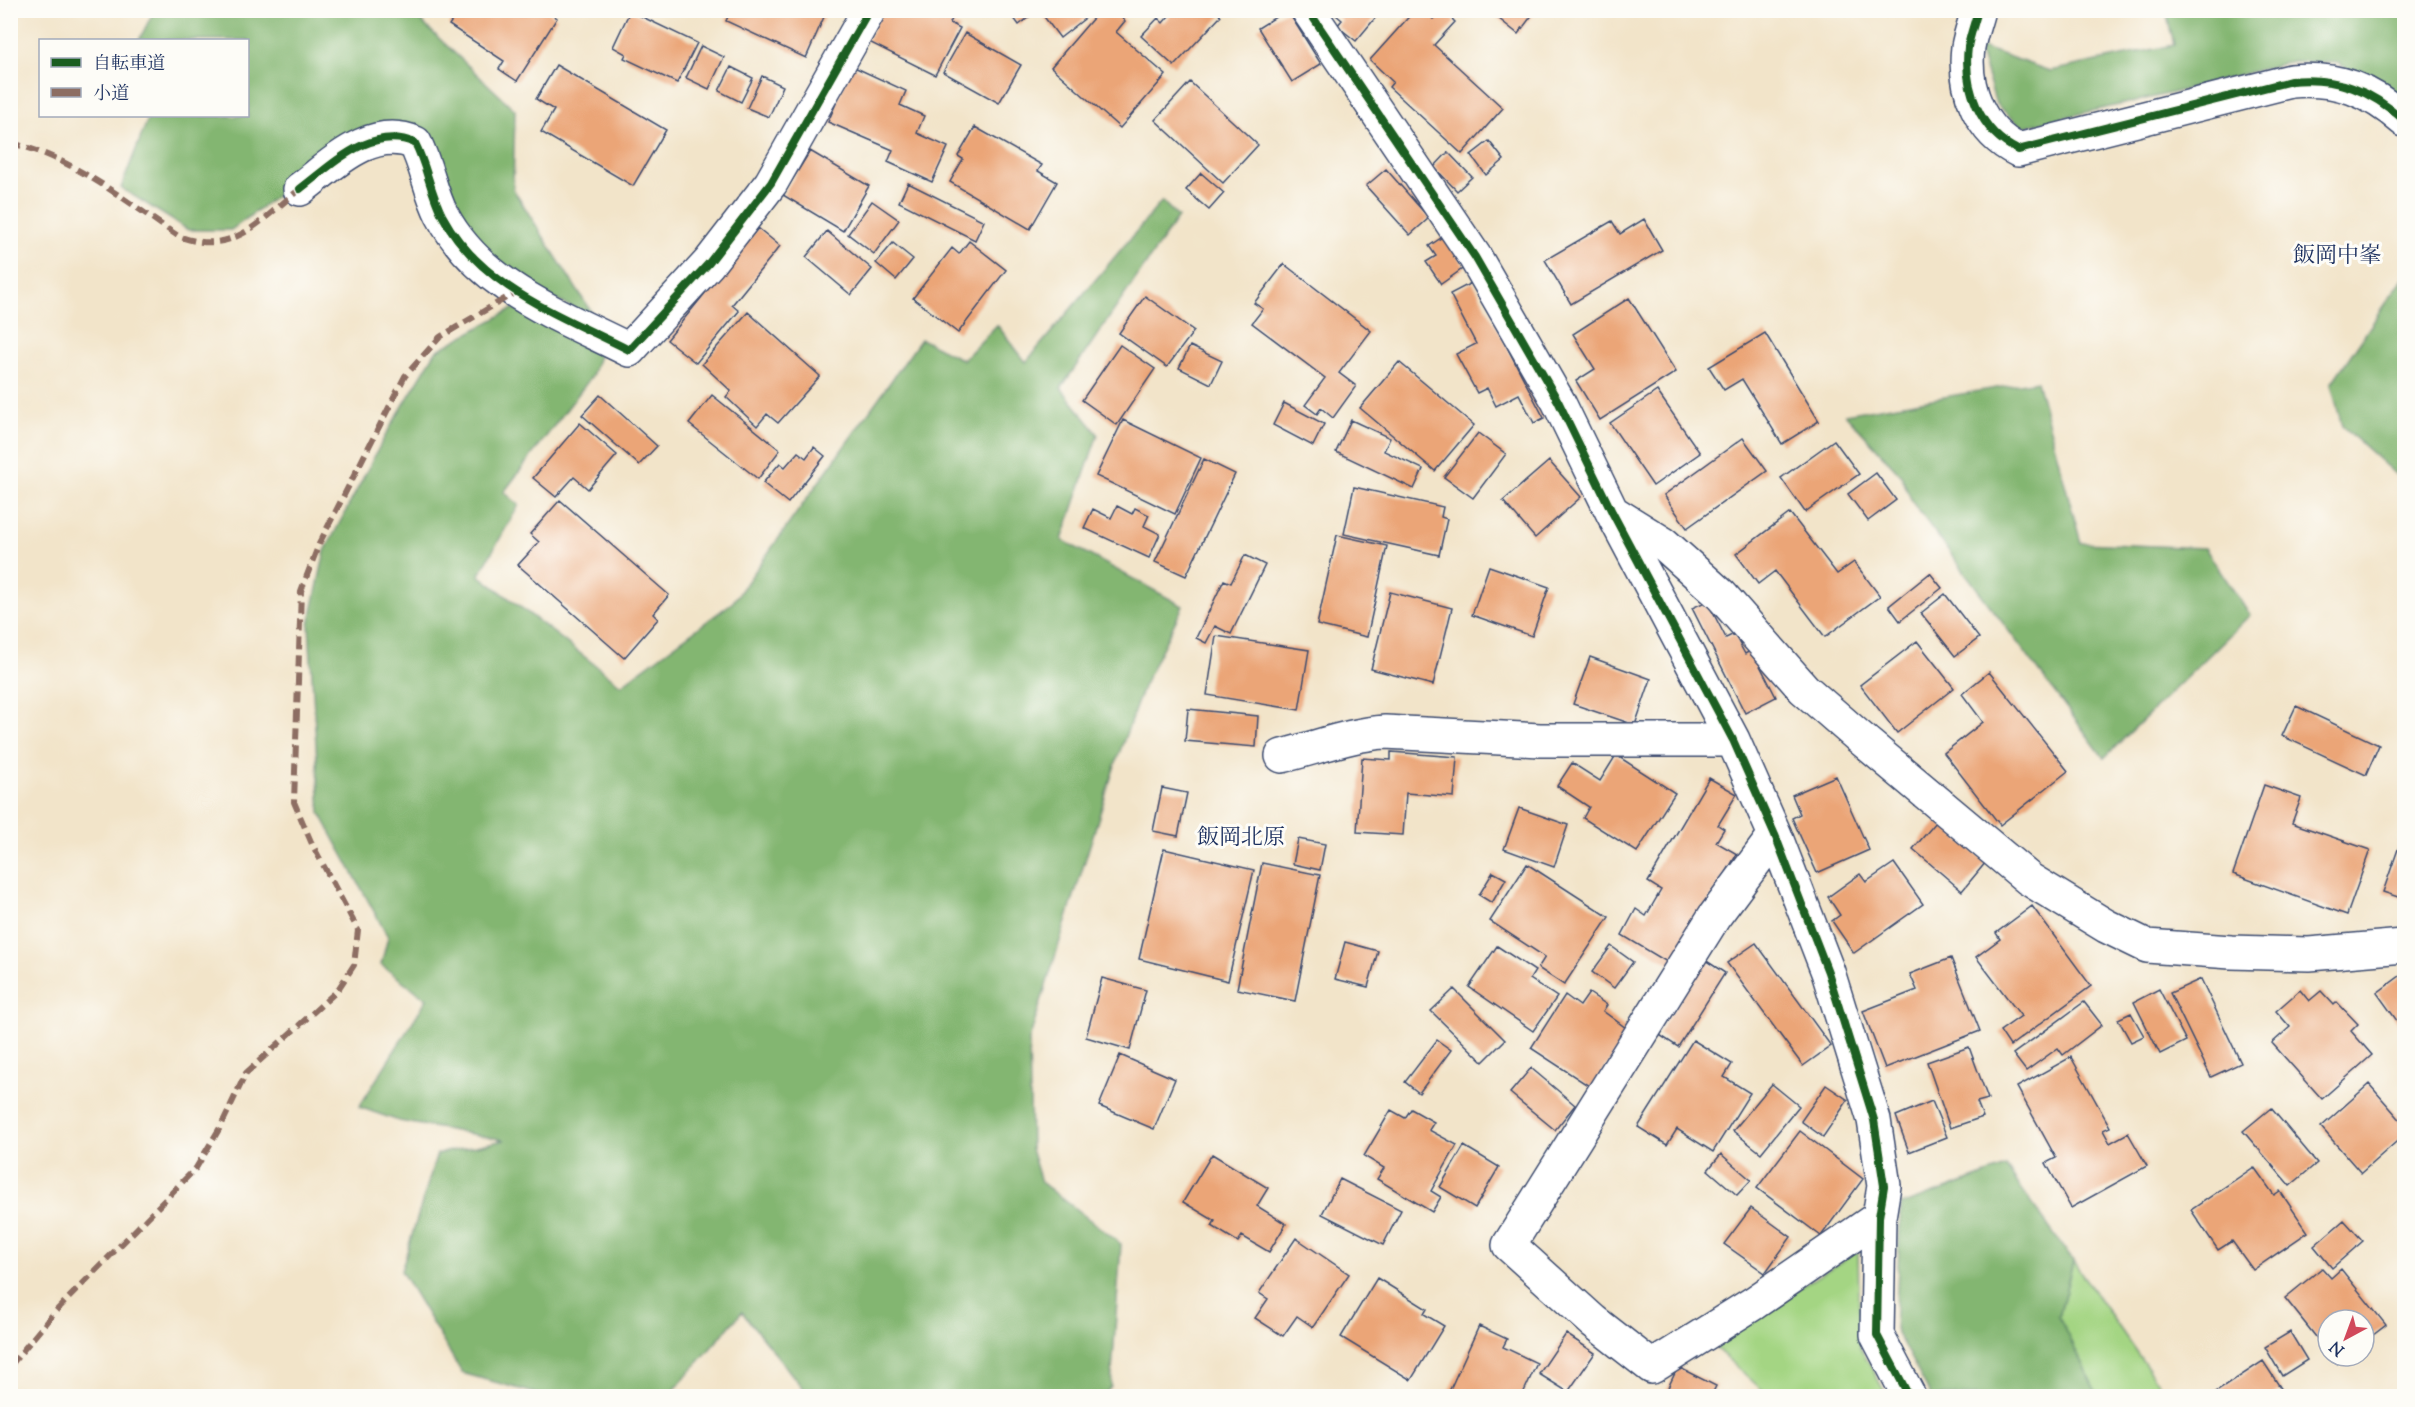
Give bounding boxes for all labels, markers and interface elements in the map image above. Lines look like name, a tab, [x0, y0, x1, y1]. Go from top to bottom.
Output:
legend	[39, 39, 249, 117]
text: 自転車道	[93, 52, 165, 78]
text: 小道	[93, 82, 129, 108]
district label: 飯岡中峯	[2293, 241, 2381, 273]
district label: 飯岡北原	[1197, 823, 1285, 855]
north arrow	[2316, 1308, 2376, 1368]
text: N	[2325, 1334, 2350, 1360]

